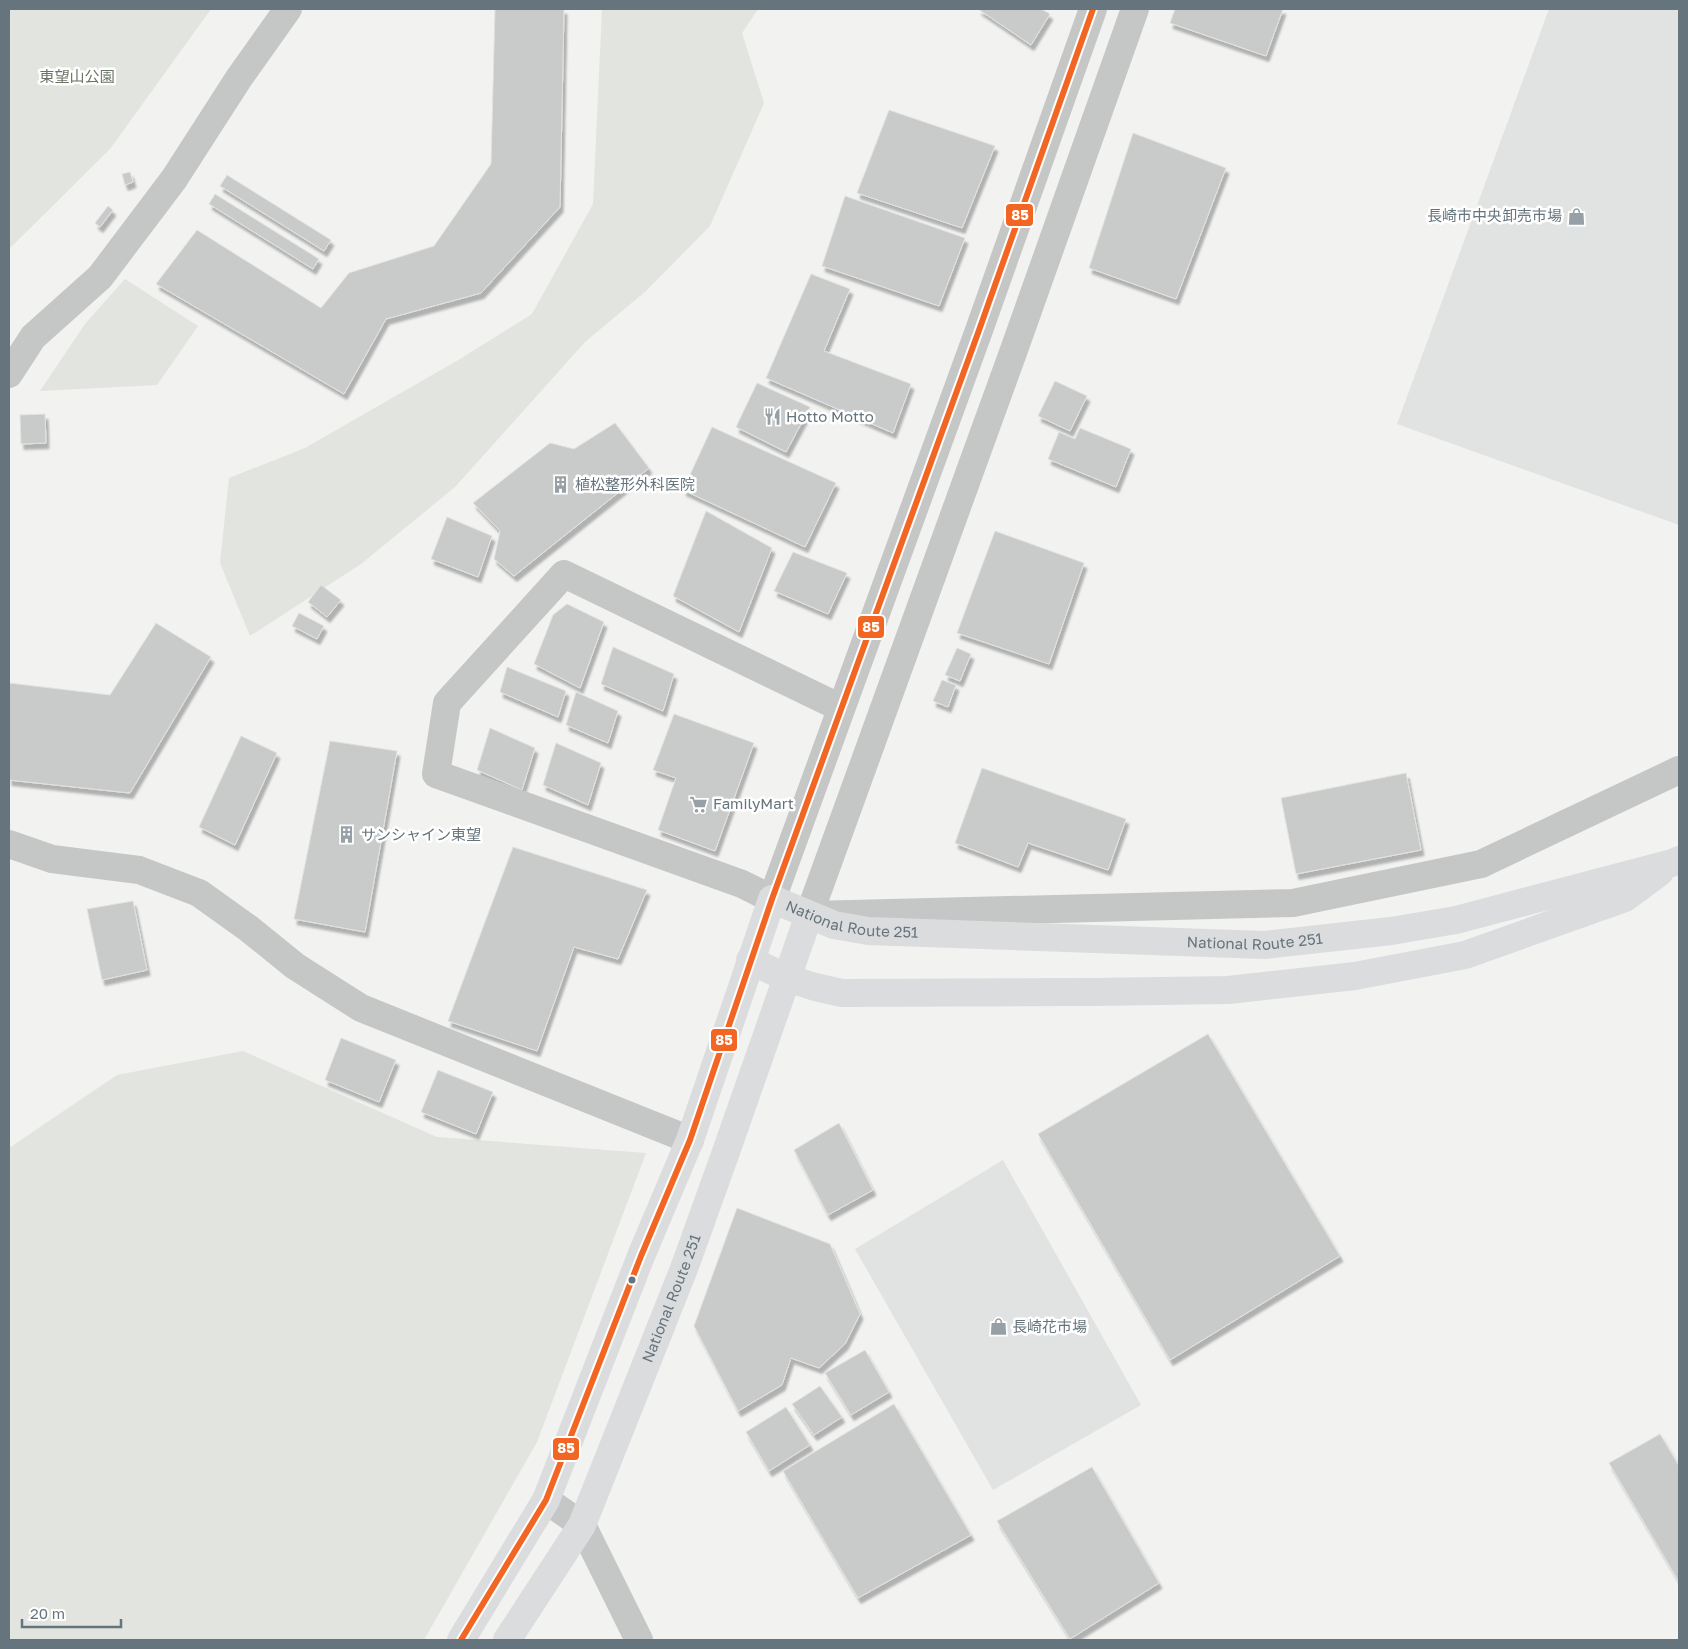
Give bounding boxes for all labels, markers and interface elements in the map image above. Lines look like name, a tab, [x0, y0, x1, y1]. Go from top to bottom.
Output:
park label: 東望山公園	[39, 67, 115, 85]
line badge: 85	[1005, 203, 1034, 227]
text: 85	[1011, 206, 1029, 223]
place label: 長崎市中央卸売市場	[1427, 206, 1562, 224]
shop icon: 長崎市中央卸売市場	[1566, 206, 1586, 226]
restaurant icon: Hotto Motto	[762, 407, 782, 427]
place label: Hotto Motto	[786, 407, 874, 425]
building icon: 植松整形外科医院	[551, 475, 571, 495]
place label: 植松整形外科医院	[575, 475, 695, 493]
line badge: 85	[857, 615, 885, 639]
text: 85	[862, 618, 880, 635]
supermarket icon: FamilyMart	[689, 794, 709, 814]
place label: FamilyMart	[713, 794, 794, 812]
building icon: サンシャイン東望	[337, 825, 357, 845]
place label: サンシャイン東望	[361, 825, 481, 843]
street label: National Route 251	[783, 896, 919, 941]
street label: National Route 251	[1186, 929, 1324, 953]
line badge: 85	[710, 1028, 738, 1052]
text: 85	[715, 1031, 733, 1048]
street label: National Route 251	[638, 1231, 704, 1365]
unlabelled marker	[627, 1275, 637, 1285]
shop icon: 長崎花市場	[988, 1317, 1008, 1337]
place label: 長崎花市場	[1012, 1317, 1087, 1335]
line badge: 85	[552, 1437, 580, 1461]
text: 85	[557, 1439, 575, 1456]
scale bar	[22, 1596, 121, 1628]
text: 20 m	[30, 1604, 65, 1622]

